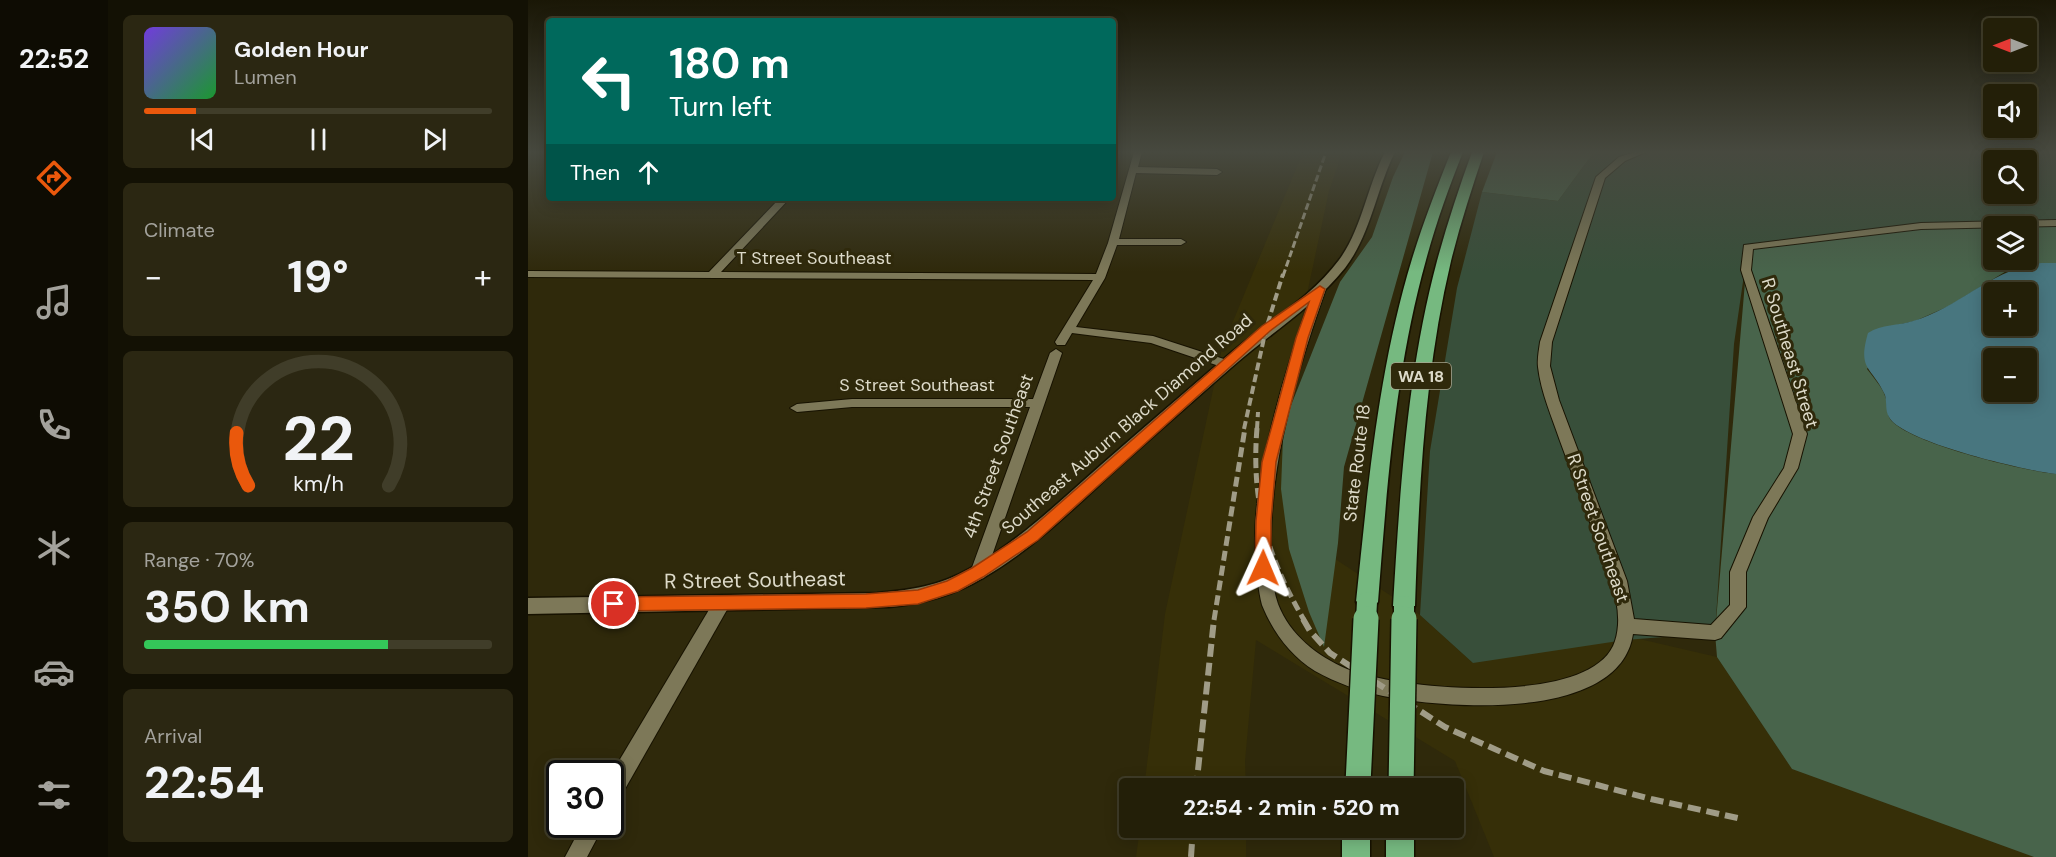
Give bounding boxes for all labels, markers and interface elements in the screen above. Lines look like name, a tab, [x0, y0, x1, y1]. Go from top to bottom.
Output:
north arrow	[1983, 18, 2037, 72]
map controls	[1983, 18, 2037, 402]
text: Golden Hour	[234, 35, 369, 64]
text: 180 m	[669, 36, 790, 91]
text: 22:52	[19, 41, 89, 76]
icon: left	[570, 42, 648, 120]
text: Lumen	[234, 64, 297, 90]
button: sound	[1983, 84, 2037, 138]
text: Turn left	[669, 89, 772, 124]
icon: previous	[186, 123, 219, 156]
icon: pause	[302, 123, 335, 156]
icon: next	[418, 123, 451, 156]
button: search	[1983, 150, 2037, 204]
icon: ahead	[632, 156, 665, 189]
icon: directions	[33, 157, 75, 199]
text: Then	[570, 158, 620, 187]
button: layers	[1983, 216, 2037, 270]
text: Climate	[144, 217, 215, 243]
street label: T Street Southeast	[736, 246, 892, 270]
text: 19°	[287, 247, 349, 306]
text: −	[144, 255, 162, 298]
text: +	[474, 255, 492, 298]
street label: R Southeast Street	[1756, 275, 1824, 431]
icon: music	[33, 281, 75, 323]
button: +	[1983, 282, 2037, 336]
street label: Southeast Auburn Black Diamond Road	[996, 308, 1258, 540]
button: −	[1983, 348, 2037, 402]
road number: WA 18	[1391, 363, 1451, 389]
street label: 4th Street Southeast	[957, 370, 1039, 542]
street label: S Street Southeast	[839, 373, 995, 397]
text: 22	[282, 398, 354, 479]
street label: State Route 18	[1338, 403, 1376, 523]
icon: phone	[33, 404, 75, 446]
street label: R Street Southeast	[1561, 450, 1635, 606]
text: km/h	[293, 470, 343, 498]
icon: climate	[33, 527, 75, 569]
position arrow	[1231, 536, 1295, 600]
text: Range · 70%	[144, 547, 254, 573]
street label: R Street Southeast	[664, 564, 846, 596]
text: 350 km	[144, 577, 310, 636]
pin	[588, 578, 639, 629]
icon: arrive	[597, 587, 630, 620]
icon: car	[33, 651, 75, 693]
text: Arrival	[144, 723, 202, 749]
text: 22:54	[144, 753, 265, 812]
speed limit sign: 30	[546, 760, 624, 838]
icon: filters	[33, 774, 75, 816]
text: 22:54 · 2 min · 520 m	[1183, 793, 1400, 822]

